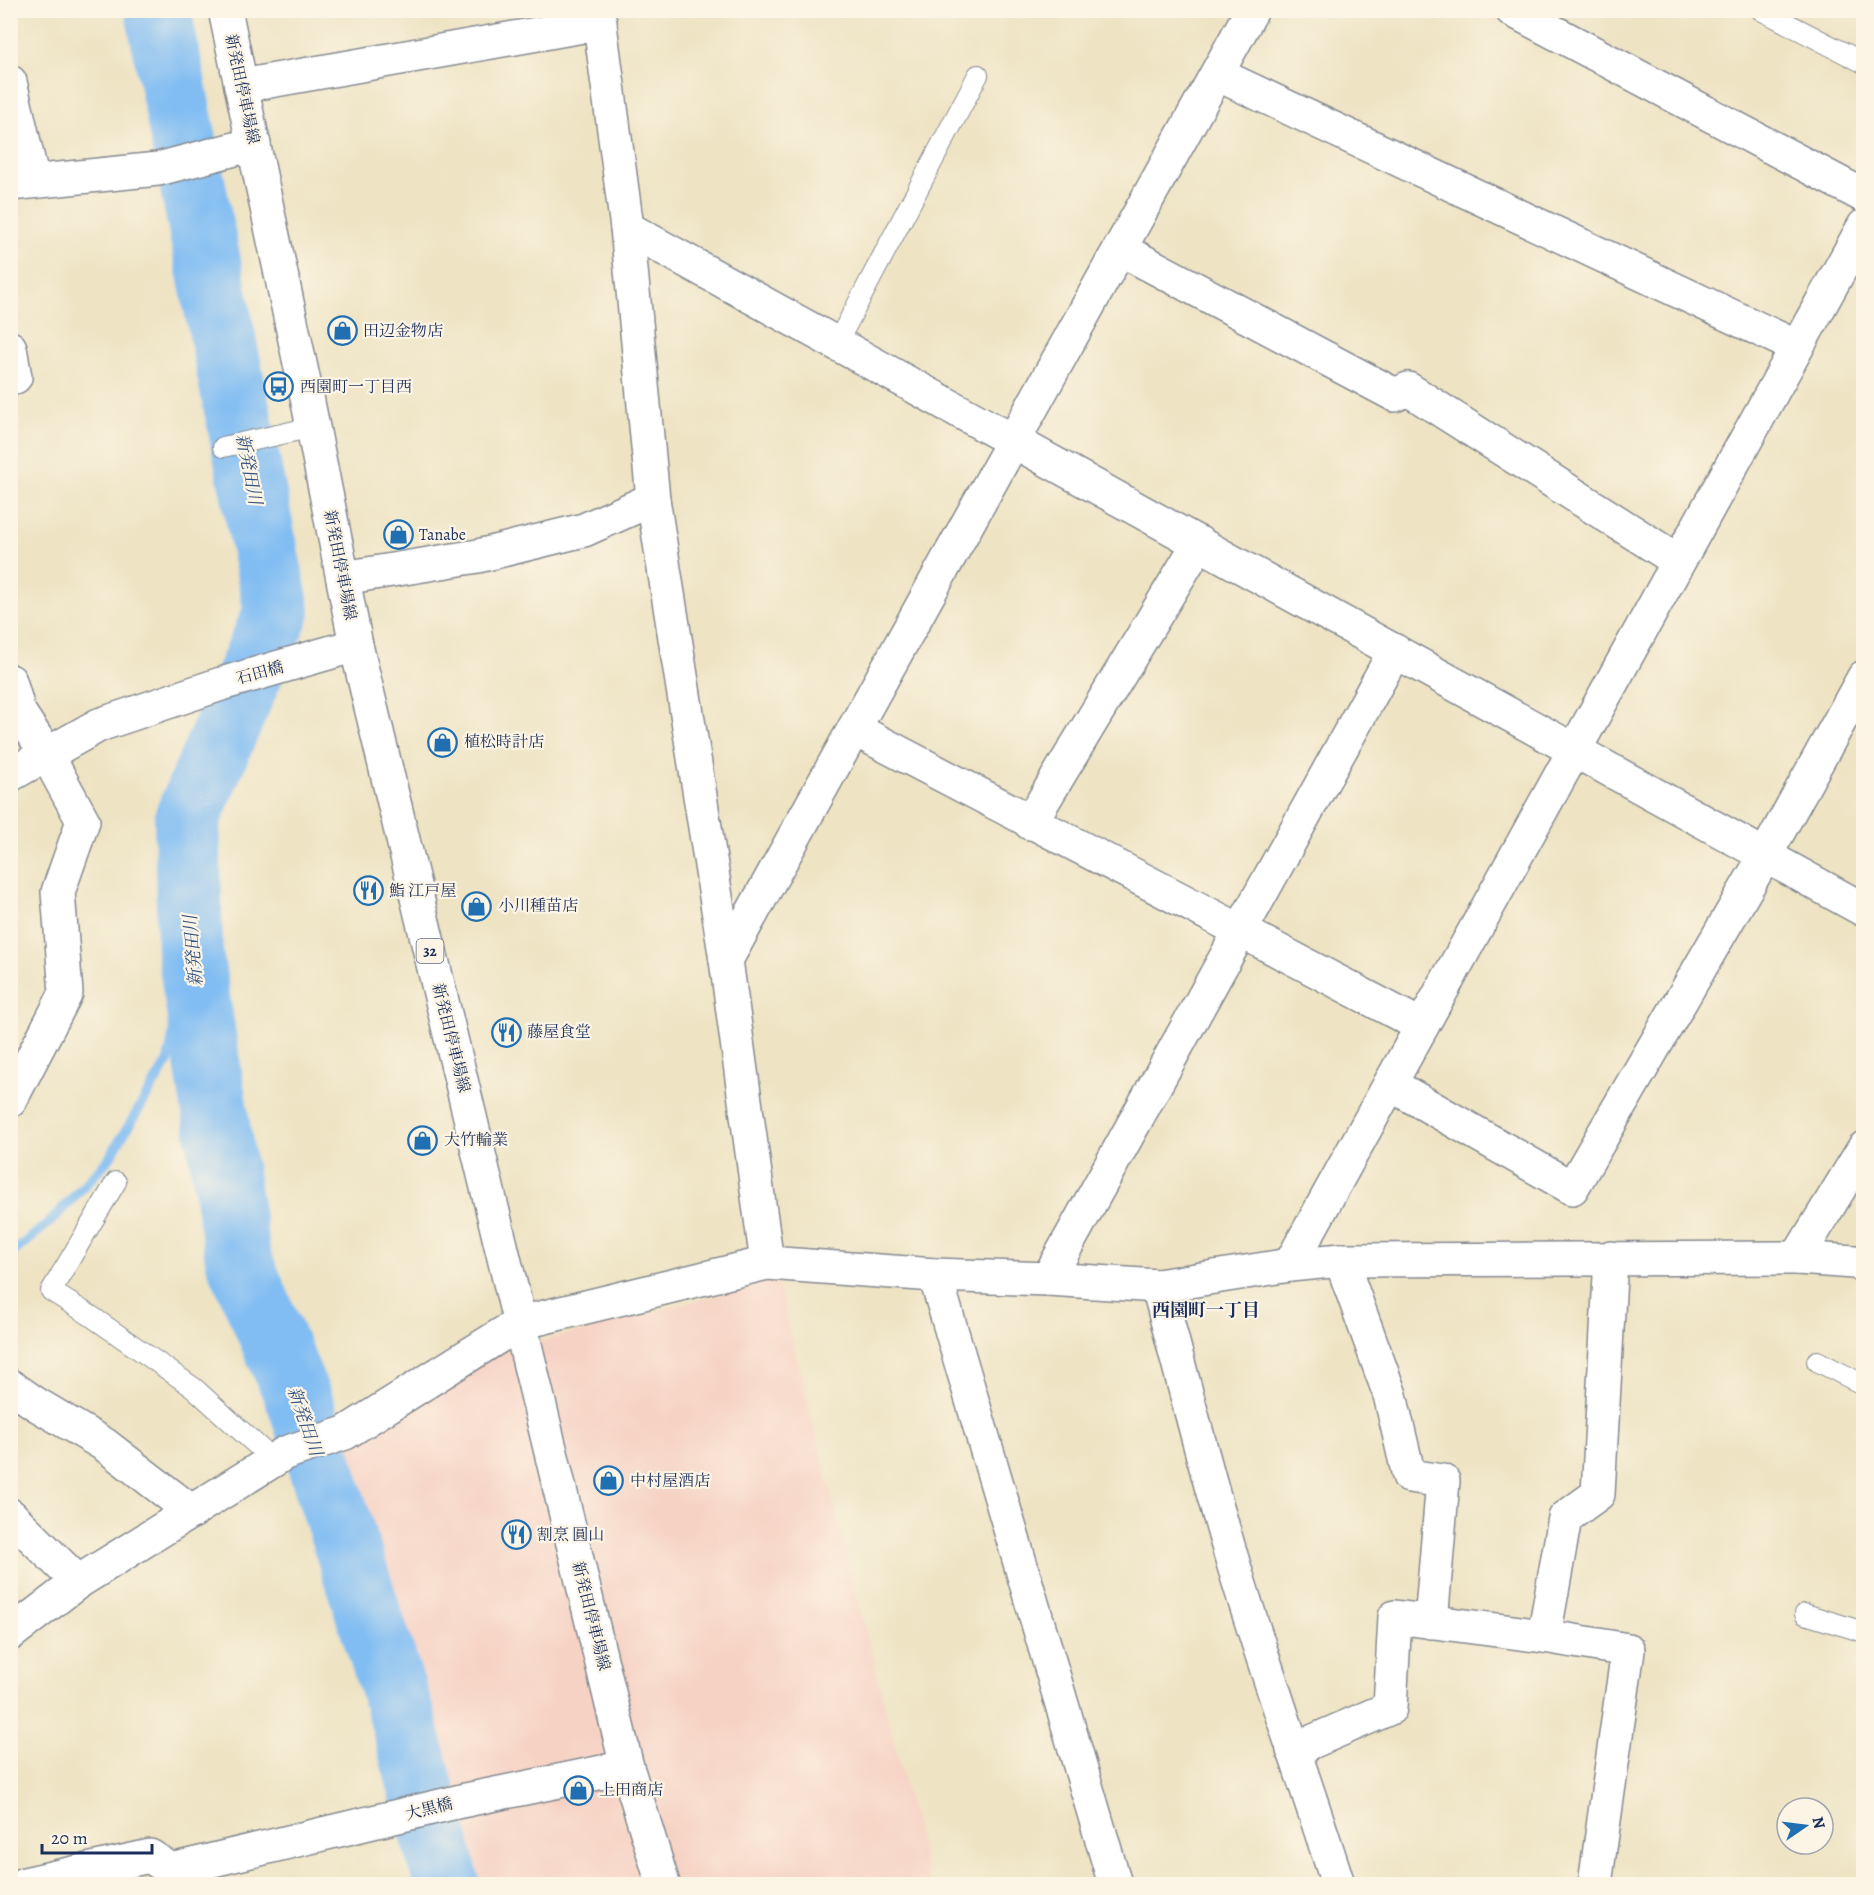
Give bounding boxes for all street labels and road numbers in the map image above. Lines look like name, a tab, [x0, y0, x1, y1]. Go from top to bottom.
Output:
street label: 新発田停車場線	[220, 32, 264, 146]
street label: 新発田停車場線	[319, 508, 361, 622]
street label: 石田橋	[234, 656, 286, 690]
road number: 32	[416, 939, 444, 963]
street label: 新発田停車場線	[427, 981, 475, 1095]
street label: 新発田停車場線	[567, 1559, 615, 1673]
street label: 大黒橋	[403, 1793, 455, 1825]

